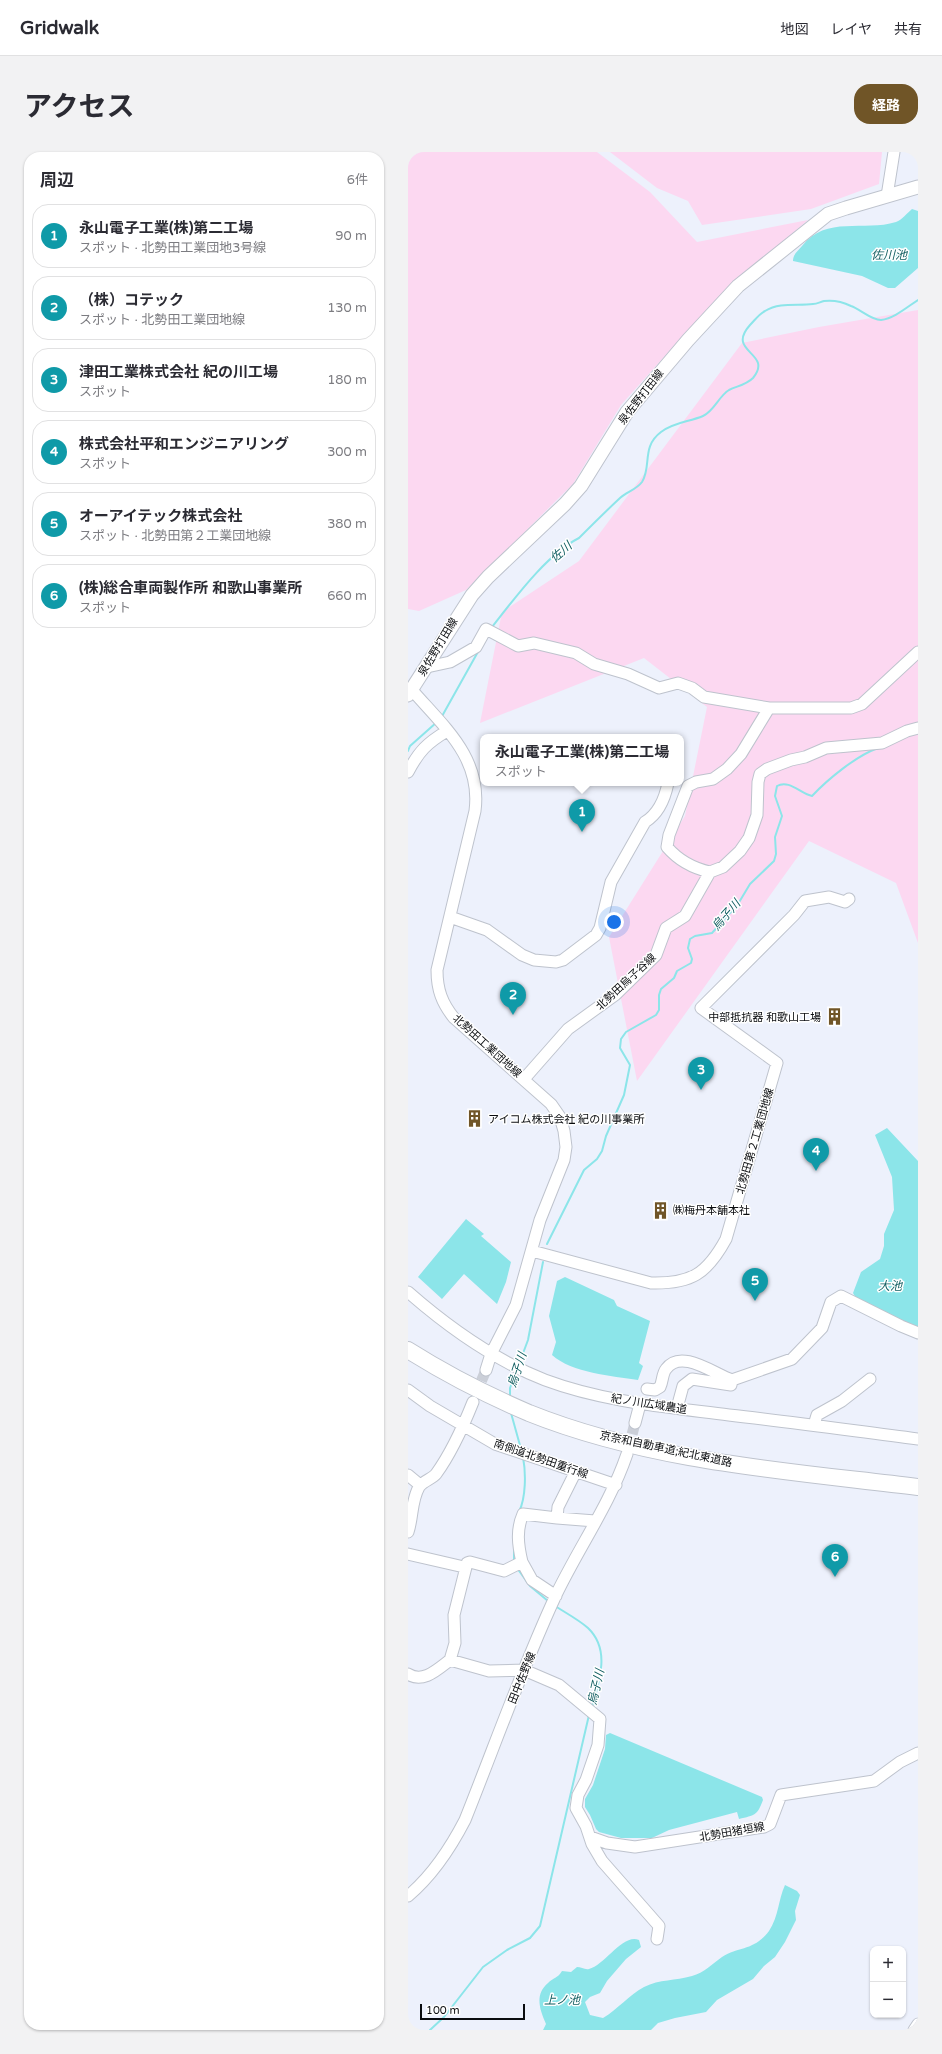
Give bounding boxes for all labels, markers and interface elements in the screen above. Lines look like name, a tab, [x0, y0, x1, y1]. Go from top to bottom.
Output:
text: Gridwalk	[20, 17, 99, 39]
text: 地図	[780, 21, 808, 38]
text: レイヤ	[830, 21, 872, 38]
text: 共有	[894, 21, 922, 38]
button: 経路	[854, 84, 918, 124]
text: アクセス	[24, 90, 135, 124]
text: 周辺	[40, 170, 74, 191]
text: 6件	[347, 172, 368, 188]
text: 永山電子工業(株)第二工場	[79, 219, 253, 237]
text: 1	[50, 228, 58, 244]
text: 90 m	[335, 228, 367, 244]
text: スポット · 北勢田工業団地3号線	[79, 240, 266, 256]
water label: 佐川池	[871, 248, 908, 262]
text: （株）コテック	[79, 291, 184, 309]
text: 2	[50, 300, 58, 316]
text: 130 m	[327, 300, 367, 316]
text: スポット · 北勢田工業団地線	[79, 312, 245, 328]
text: 津田工業株式会社 紀の川工場	[79, 363, 278, 381]
street label: 泉佐野打田線	[616, 367, 666, 427]
text: 3	[50, 372, 58, 388]
text: 180 m	[327, 372, 367, 388]
text: スポット	[79, 384, 131, 400]
text: 株式会社平和エンジニアリング	[79, 435, 289, 453]
text: 4	[50, 444, 58, 460]
text: 300 m	[327, 444, 367, 460]
text: スポット	[79, 456, 131, 472]
text: オーアイテック株式会社	[79, 507, 242, 525]
text: 5	[50, 516, 58, 532]
text: 380 m	[327, 516, 367, 532]
text: スポット · 北勢田第２工業団地線	[79, 528, 271, 544]
water label: 佐川	[547, 538, 576, 565]
text: (株)総合車両製作所 和歌山事業所	[79, 579, 302, 597]
text: 6	[50, 588, 58, 604]
text: 660 m	[327, 588, 367, 604]
text: スポット	[79, 600, 131, 616]
street label: 泉佐野打田線	[415, 615, 461, 679]
popup	[480, 734, 684, 786]
text: 永山電子工業(株)第二工場	[495, 743, 669, 761]
text: スポット	[495, 764, 547, 780]
pin: 1	[569, 799, 595, 832]
water label: 烏子川	[709, 895, 744, 933]
your location	[604, 912, 624, 932]
street label: 北勢田烏子谷線	[593, 951, 659, 1013]
pin: 2	[500, 982, 526, 1015]
building icon: 中部抵抗器 和歌山工場	[824, 1007, 844, 1027]
place label: 中部抵抗器 和歌山工場	[708, 1011, 821, 1024]
street label: 北勢田工業団地線	[450, 1012, 524, 1080]
pin: 3	[688, 1057, 714, 1090]
street label: 北勢田第２工業団地線	[734, 1086, 776, 1196]
building icon: アイコム株式会社 紀の川事業所	[465, 1109, 485, 1129]
place label: アイコム株式会社 紀の川事業所	[488, 1113, 645, 1126]
pin: 4	[803, 1138, 829, 1171]
building icon: ㈱梅丹本舗本社	[650, 1200, 670, 1220]
place label: ㈱梅丹本舗本社	[673, 1204, 750, 1217]
pin: 5	[742, 1268, 768, 1301]
water label: 大池	[878, 1279, 903, 1293]
water label: 烏子川	[505, 1349, 530, 1389]
street label: 紀ノ川広域農道	[610, 1392, 688, 1416]
street label: 京奈和自動車道;紀北東道路	[599, 1429, 733, 1469]
street label: 南側道北勢田重行線	[492, 1437, 590, 1481]
pin: 6	[822, 1544, 848, 1577]
street label: 田中佐野線	[506, 1650, 538, 1706]
water label: 烏子川	[585, 1666, 607, 1706]
street label: 北勢田猪垣線	[698, 1820, 766, 1844]
map controls	[870, 1946, 906, 2018]
button: +	[870, 1946, 906, 1982]
button: −	[870, 1982, 906, 2018]
water label: 上ノ池	[544, 1993, 581, 2007]
scale bar	[420, 2002, 525, 2021]
text: 100 m	[426, 2004, 460, 2017]

